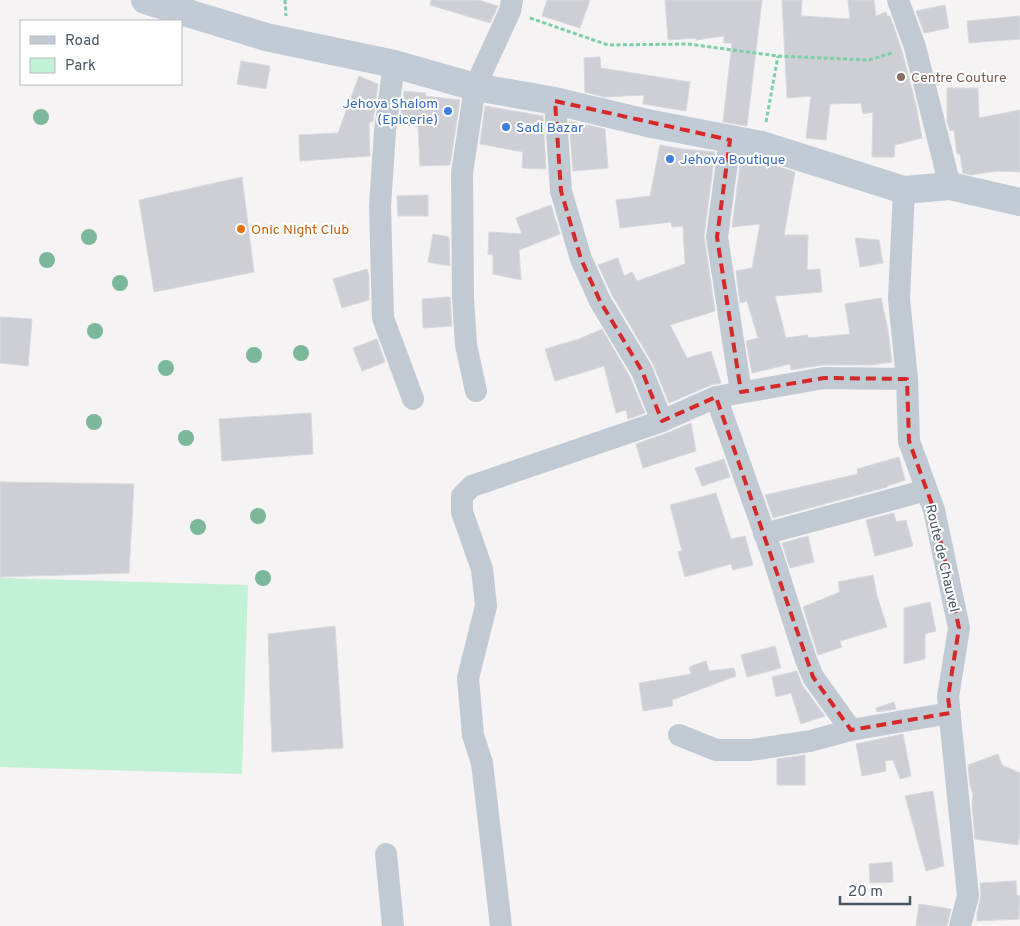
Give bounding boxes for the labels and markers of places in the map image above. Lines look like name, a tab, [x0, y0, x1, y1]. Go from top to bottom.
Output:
place label: Centre Couture	[911, 70, 1007, 87]
marker: Centre Couture	[895, 71, 907, 83]
place label: Jehova Shalom (Epicerie)	[342, 96, 438, 129]
marker: Jehova Shalom (Epicerie)	[442, 105, 454, 117]
place label: Sadi Bazar	[516, 120, 584, 137]
marker: Sadi Bazar	[500, 121, 512, 133]
place label: Jehova Boutique	[680, 152, 785, 169]
marker: Jehova Boutique	[664, 153, 676, 165]
place label: Onic Night Club	[251, 222, 349, 239]
marker: Onic Night Club	[235, 223, 247, 235]

